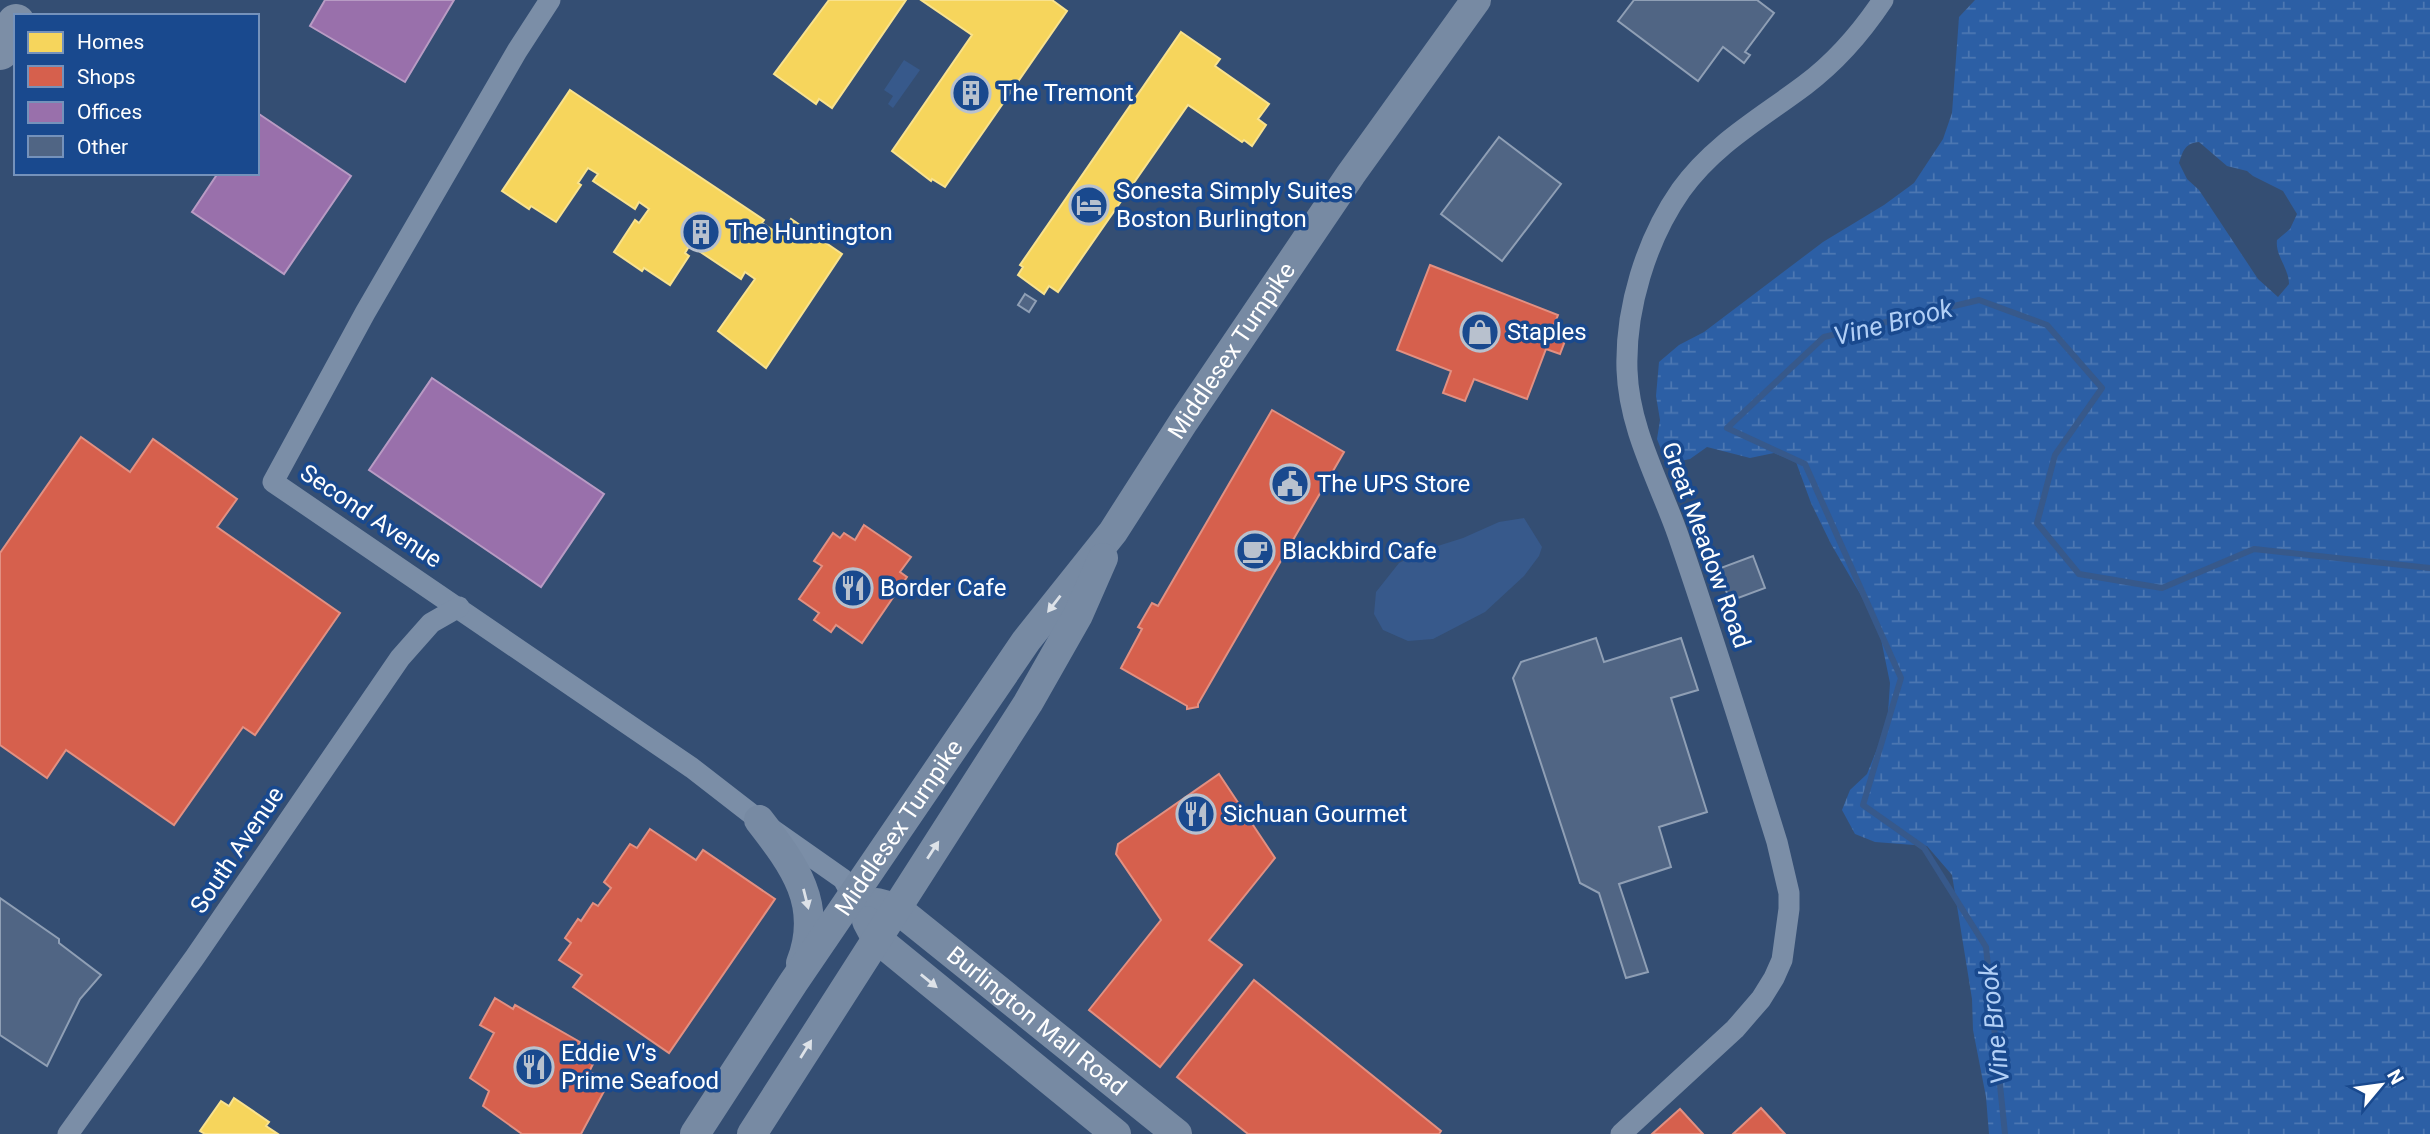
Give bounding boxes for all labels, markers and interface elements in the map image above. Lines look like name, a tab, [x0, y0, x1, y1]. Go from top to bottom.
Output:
legend	[14, 14, 259, 175]
text: Homes	[77, 30, 144, 54]
text: Shops	[77, 65, 136, 89]
building icon: The Tremont	[950, 72, 992, 114]
place label: The Tremont	[998, 79, 1134, 107]
text: Offices	[77, 100, 142, 124]
text: Other	[77, 135, 128, 159]
place label: Sonesta Simply Suites Boston Burlington	[1116, 177, 1353, 233]
hotel icon: Sonesta Simply Suites Boston Burlington	[1068, 184, 1110, 226]
building icon: The Huntington	[680, 211, 722, 253]
place label: The Huntington	[728, 218, 893, 246]
street label: Middlesex Turnpike	[1162, 257, 1301, 444]
water label: Vine Brook	[1830, 292, 1957, 351]
shop icon: Staples	[1459, 311, 1501, 353]
place label: Staples	[1507, 318, 1587, 346]
street label: Great Meadow Road	[1656, 438, 1756, 652]
street label: Second Avenue	[295, 458, 447, 574]
public building icon: The UPS Store	[1269, 463, 1311, 505]
place label: The UPS Store	[1317, 470, 1470, 498]
cafe icon: Blackbird Cafe	[1234, 530, 1276, 572]
place label: Blackbird Cafe	[1282, 537, 1437, 565]
restaurant icon: Border Cafe	[832, 567, 874, 609]
place label: Border Cafe	[880, 574, 1006, 602]
one-way arrow	[1047, 594, 1062, 612]
street label: Middlesex Turnpike	[829, 734, 969, 921]
street label: South Avenue	[184, 781, 290, 919]
restaurant icon: Sichuan Gourmet	[1175, 793, 1217, 835]
place label: Sichuan Gourmet	[1223, 800, 1408, 828]
one-way arrow	[926, 841, 939, 860]
one-way arrow	[801, 889, 812, 911]
street label: Burlington Mall Road	[941, 941, 1132, 1102]
water label: Vine Brook	[1973, 961, 2015, 1086]
one-way arrow	[919, 974, 937, 989]
place label: Eddie V's Prime Seafood	[561, 1039, 719, 1095]
one-way arrow	[799, 1039, 812, 1059]
restaurant icon: Eddie V's Prime Seafood	[513, 1046, 555, 1088]
north arrow	[2346, 1050, 2416, 1120]
text: N	[2382, 1066, 2409, 1088]

